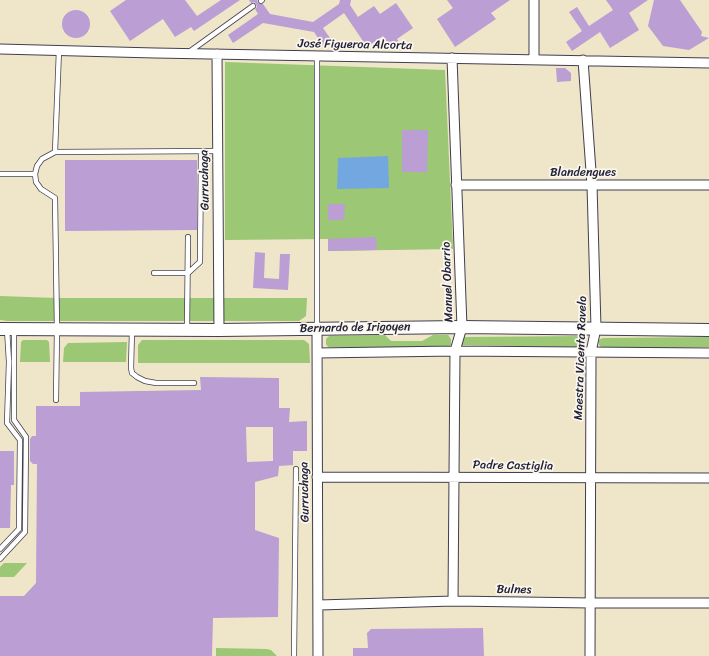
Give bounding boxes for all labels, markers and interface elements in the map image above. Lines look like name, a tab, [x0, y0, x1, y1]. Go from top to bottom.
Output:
street label: José Figueroa Alcorta	[298, 37, 412, 53]
street label: Gurruchaga	[197, 150, 213, 210]
street label: Blandengues	[550, 166, 616, 180]
street label: Manuel Obarrio	[439, 242, 457, 322]
street label: Maestra Vicenta Ravelo	[572, 296, 590, 420]
street label: Bernardo de Irigoyen	[300, 320, 410, 336]
street label: Padre Castiglia	[473, 458, 553, 474]
street label: Gurruchaga	[297, 462, 313, 522]
street label: Bulnes	[496, 582, 532, 598]

